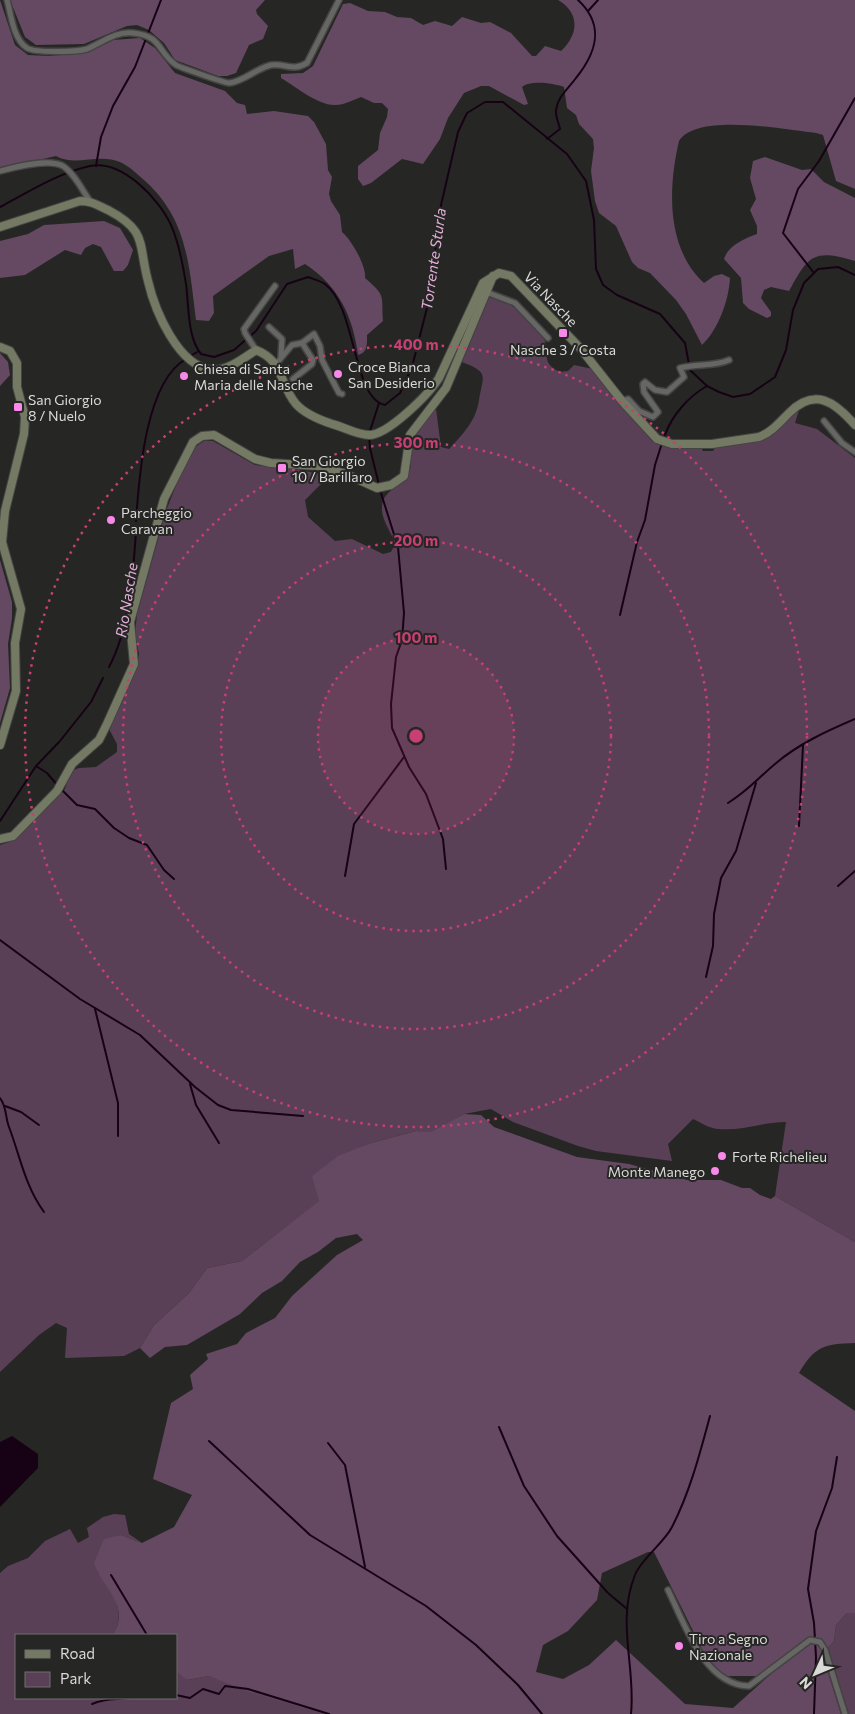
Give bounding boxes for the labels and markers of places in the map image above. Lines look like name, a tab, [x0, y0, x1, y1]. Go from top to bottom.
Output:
marker: Nasche 3 / Costa	[557, 327, 569, 339]
place label: Nasche 3 / Costa	[510, 341, 616, 358]
place label: Croce Bianca San Desiderio	[348, 358, 435, 391]
place label: Chiesa di Santa Maria delle Nasche	[194, 360, 313, 393]
marker: Croce Bianca San Desiderio	[332, 368, 344, 380]
marker: Chiesa di Santa Maria delle Nasche	[178, 370, 190, 382]
place label: San Giorgio 8 / Nuelo	[28, 391, 102, 424]
marker: San Giorgio 8 / Nuelo	[12, 401, 24, 413]
place label: San Giorgio 10 / Barillaro	[292, 452, 372, 485]
marker: San Giorgio 10 / Barillaro	[276, 462, 288, 474]
place label: Parcheggio Caravan	[121, 504, 192, 537]
marker: Parcheggio Caravan	[105, 514, 117, 526]
centre of rings	[407, 727, 425, 745]
place label: Forte Richelieu	[732, 1148, 827, 1165]
marker: Forte Richelieu	[716, 1150, 728, 1162]
place label: Monte Manego	[608, 1163, 705, 1180]
marker: Monte Manego	[709, 1165, 721, 1177]
place label: Tiro a Segno Nazionale	[689, 1630, 768, 1663]
marker: Tiro a Segno Nazionale	[673, 1640, 685, 1652]

